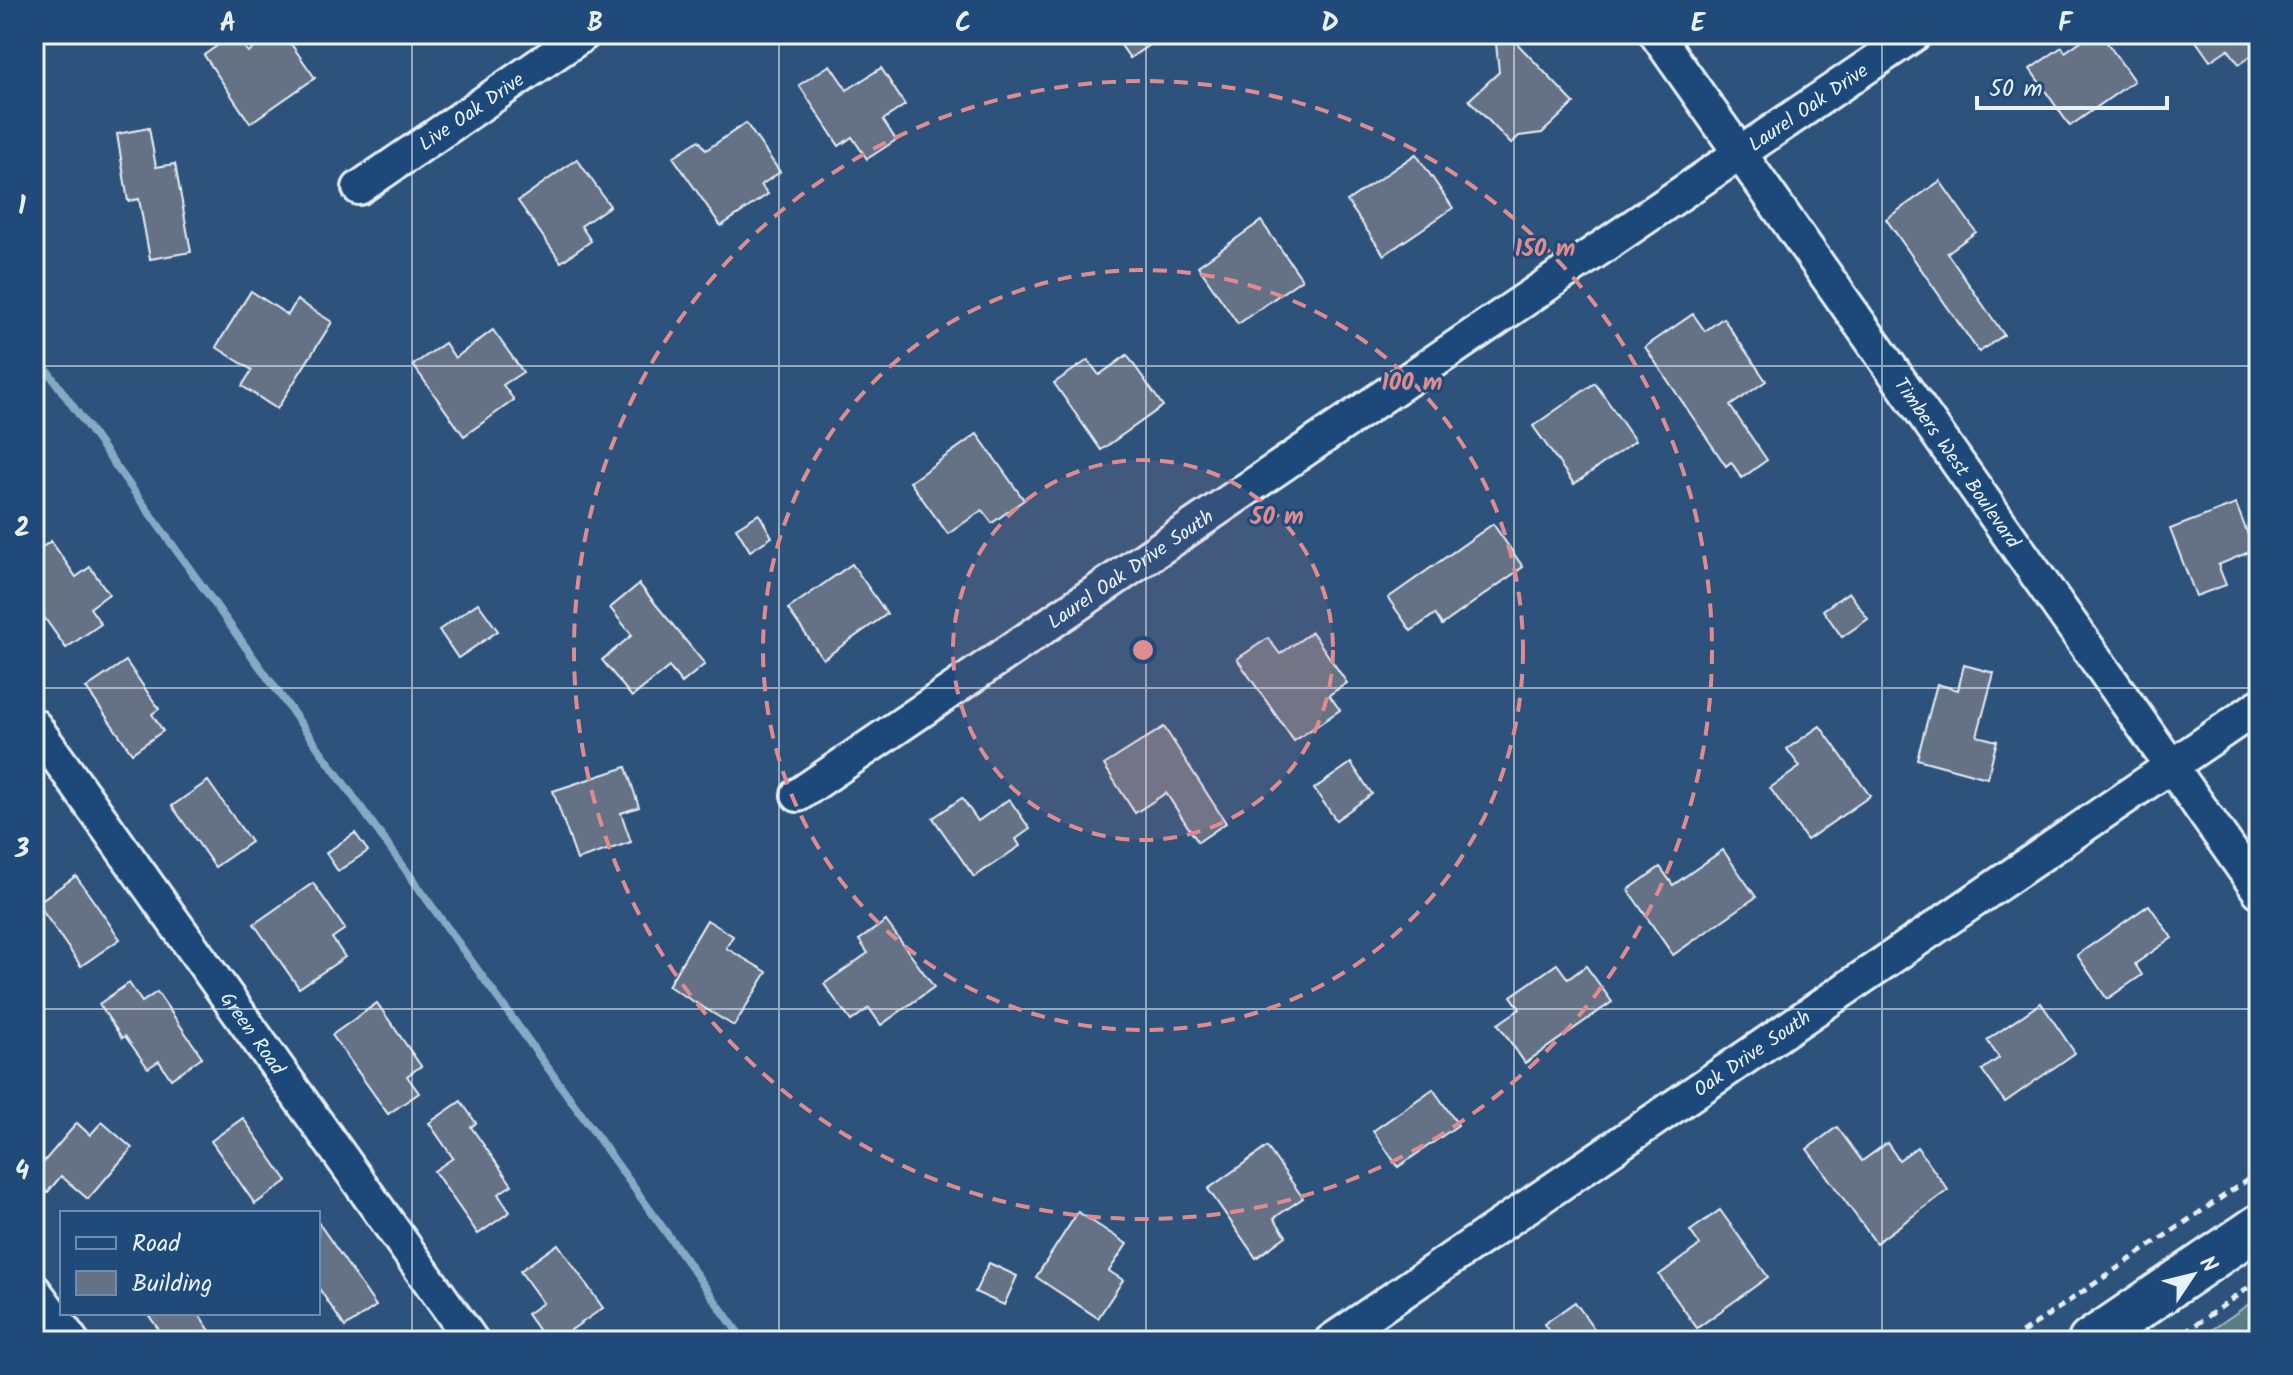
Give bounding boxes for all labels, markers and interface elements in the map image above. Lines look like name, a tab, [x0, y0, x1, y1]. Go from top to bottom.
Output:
text: A	[220, 3, 236, 45]
text: B	[587, 3, 603, 45]
text: C	[955, 3, 971, 45]
text: D	[1321, 3, 1339, 45]
text: E	[1691, 3, 1707, 45]
text: F	[2058, 3, 2074, 45]
street label: Laurel Oak Drive	[1742, 56, 1876, 161]
scale bar	[1977, 60, 2167, 110]
street label: Live Oak Drive	[413, 65, 532, 160]
text: 50 m	[1989, 70, 2043, 109]
text: 1	[18, 186, 26, 228]
text: 150 m	[1515, 230, 1575, 269]
text: 100 m	[1382, 364, 1442, 403]
street label: Timbers West Boulevard	[1884, 372, 2028, 557]
text: 50 m	[1249, 498, 1304, 537]
street label: Laurel Oak Drive South	[1042, 502, 1221, 638]
text: 2	[14, 508, 30, 550]
centre of rings	[1129, 636, 1157, 664]
text: 3	[14, 829, 29, 871]
street label: Green Road	[211, 986, 293, 1083]
street label: Oak Drive South	[1688, 1003, 1818, 1106]
text: 4	[15, 1151, 29, 1193]
legend	[60, 1211, 320, 1315]
text: Road	[132, 1225, 181, 1264]
north arrow	[2153, 1235, 2233, 1315]
text: N	[2189, 1249, 2226, 1281]
text: Building	[132, 1265, 212, 1304]

